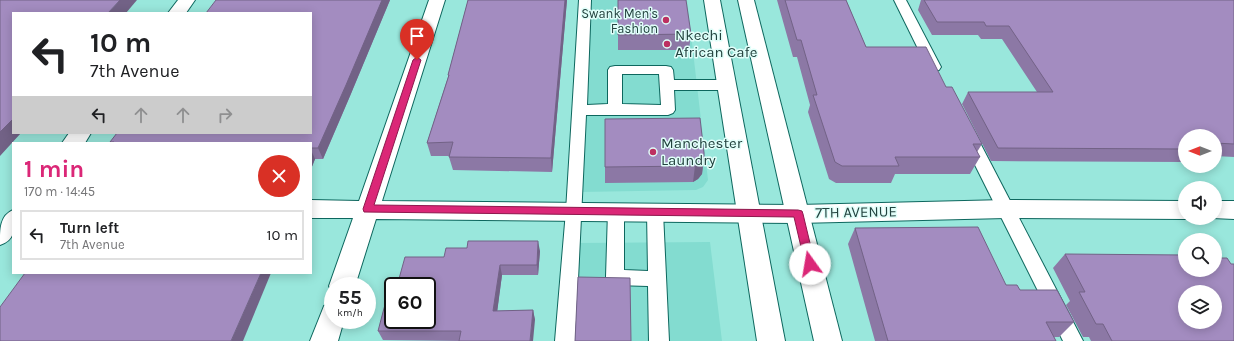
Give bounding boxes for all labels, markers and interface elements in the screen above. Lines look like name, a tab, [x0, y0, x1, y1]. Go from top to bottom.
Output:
place label: Swank Men's Fashion	[581, 6, 658, 36]
marker: Swank Men's Fashion	[661, 15, 671, 25]
pin	[400, 19, 434, 60]
icon: arrive	[406, 25, 428, 47]
text: 10 m	[90, 26, 151, 59]
place label: Nkechi African Cafe	[675, 26, 757, 61]
icon: left	[24, 28, 76, 80]
marker: Nkechi African Cafe	[662, 39, 672, 49]
text: 7th Avenue	[90, 60, 180, 82]
icon: left	[88, 104, 110, 126]
icon: ahead	[130, 104, 152, 126]
icon: ahead	[172, 104, 194, 126]
icon: right	[214, 104, 236, 126]
north arrow	[1178, 129, 1222, 173]
map controls	[1178, 129, 1222, 329]
place label: Manchester Laundry	[661, 134, 743, 169]
marker: Manchester Laundry	[648, 147, 658, 157]
text: 1 min	[24, 155, 84, 183]
button: close	[258, 155, 300, 197]
button: sound	[1178, 181, 1222, 225]
text: 170 m · 14:45	[24, 184, 95, 199]
street label: 7TH AVENUE	[815, 202, 897, 222]
text: Turn left	[60, 219, 119, 237]
icon: left	[26, 224, 48, 246]
text: 10 m	[267, 226, 298, 244]
button: search	[1178, 233, 1222, 277]
text: 7th Avenue	[60, 237, 125, 252]
position arrow	[789, 243, 831, 285]
speed limit sign: 60	[384, 277, 436, 329]
button: layers	[1178, 285, 1222, 329]
text: 55	[338, 286, 362, 309]
text: km/h	[337, 307, 363, 319]

